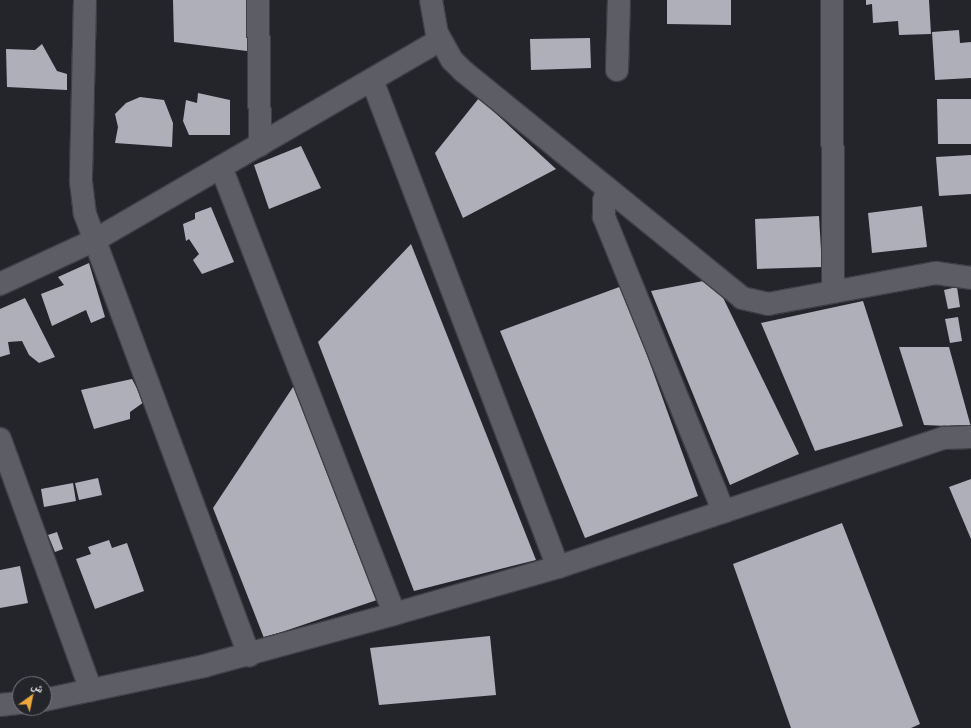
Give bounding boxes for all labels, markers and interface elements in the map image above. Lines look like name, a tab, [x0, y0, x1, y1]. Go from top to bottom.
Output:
north arrow	[12, 676, 52, 716]
text: ش	[29, 678, 47, 696]

